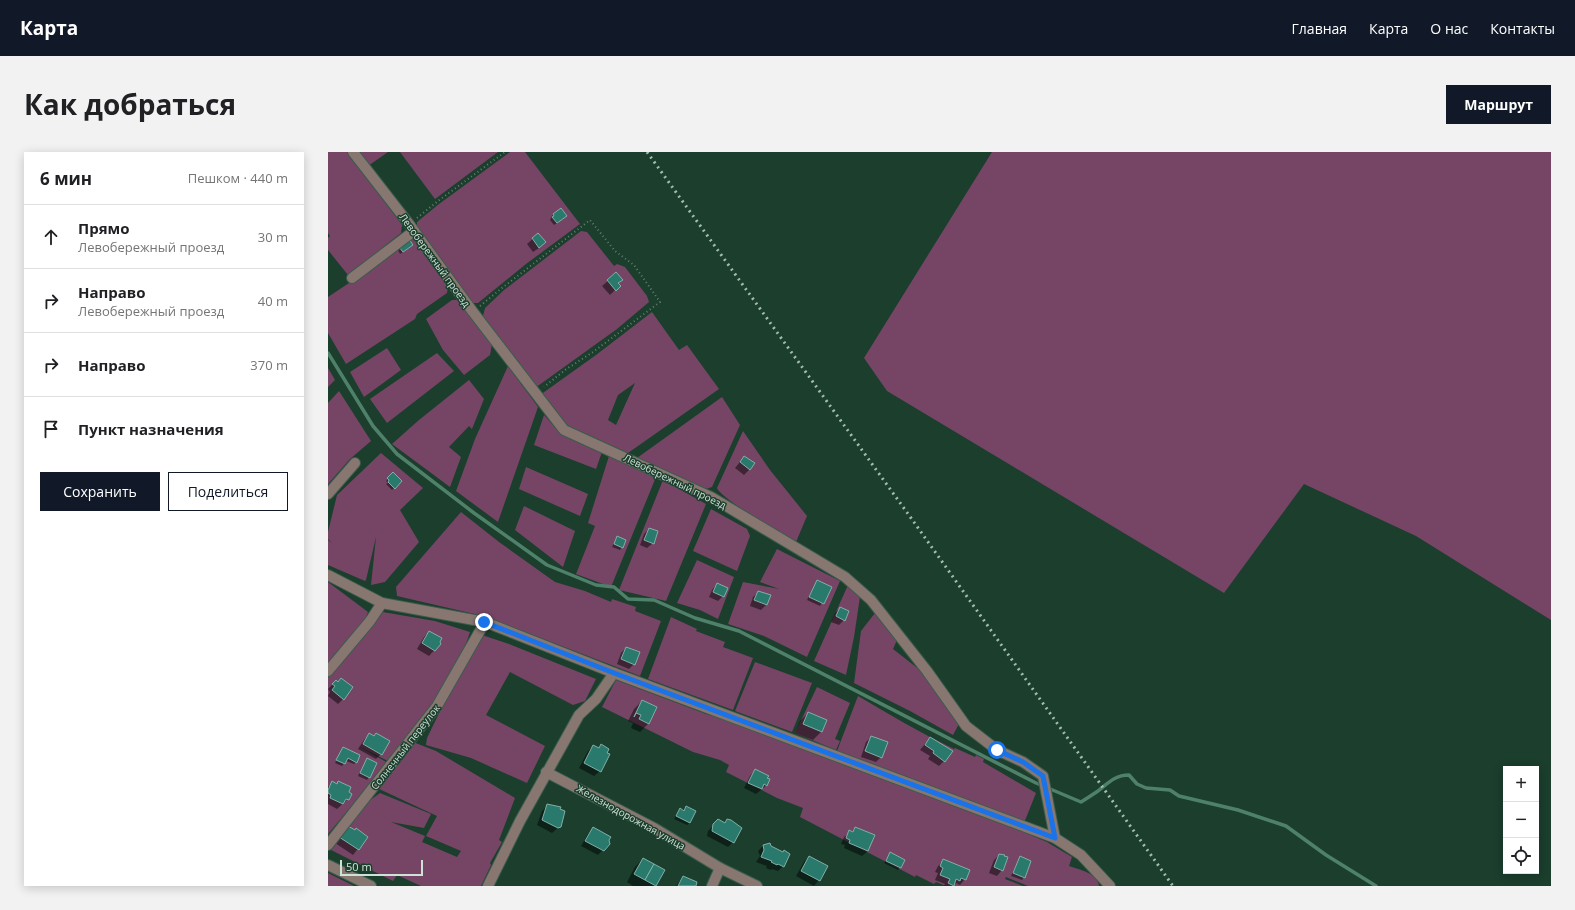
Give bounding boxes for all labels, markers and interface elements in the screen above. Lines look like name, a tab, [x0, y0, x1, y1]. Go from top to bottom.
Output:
text: Карта	[20, 15, 78, 41]
text: Главная	[1292, 19, 1347, 38]
text: Карта	[1369, 19, 1408, 38]
text: О нас	[1430, 19, 1468, 38]
text: Контакты	[1490, 19, 1555, 38]
text: Как добраться	[24, 85, 236, 123]
button: Маршрут	[1446, 85, 1551, 124]
text: 6 мин	[40, 167, 92, 190]
text: Пешком · 440 m	[188, 169, 288, 187]
street label: Левобережный проезд	[396, 210, 474, 310]
text: Прямо	[78, 218, 130, 238]
icon: ahead	[40, 226, 62, 248]
text: 30 m	[258, 228, 288, 246]
text: Левобережный проезд	[78, 238, 224, 256]
text: Направо	[78, 282, 146, 302]
icon: right	[40, 290, 62, 312]
text: 40 m	[258, 292, 288, 310]
text: Левобережный проезд	[78, 302, 224, 320]
icon: right	[40, 354, 62, 376]
text: Направо	[78, 355, 146, 375]
text: 370 m	[250, 356, 288, 374]
icon: arrive	[40, 418, 62, 440]
text: Пункт назначения	[78, 419, 224, 439]
street label: Левобережный проезд	[621, 450, 729, 512]
button: Сохранить	[40, 472, 160, 511]
button: Поделиться	[168, 472, 288, 511]
route end	[475, 613, 493, 631]
street label: Солнечный переулок	[367, 701, 443, 792]
route start	[988, 741, 1006, 759]
map controls	[1503, 766, 1539, 874]
button: +	[1503, 766, 1539, 802]
street label: Железнодорожная улица	[574, 781, 688, 853]
button: −	[1503, 802, 1539, 838]
button: locate	[1503, 838, 1539, 874]
scale bar	[340, 858, 423, 877]
text: 50 m	[346, 859, 372, 874]

